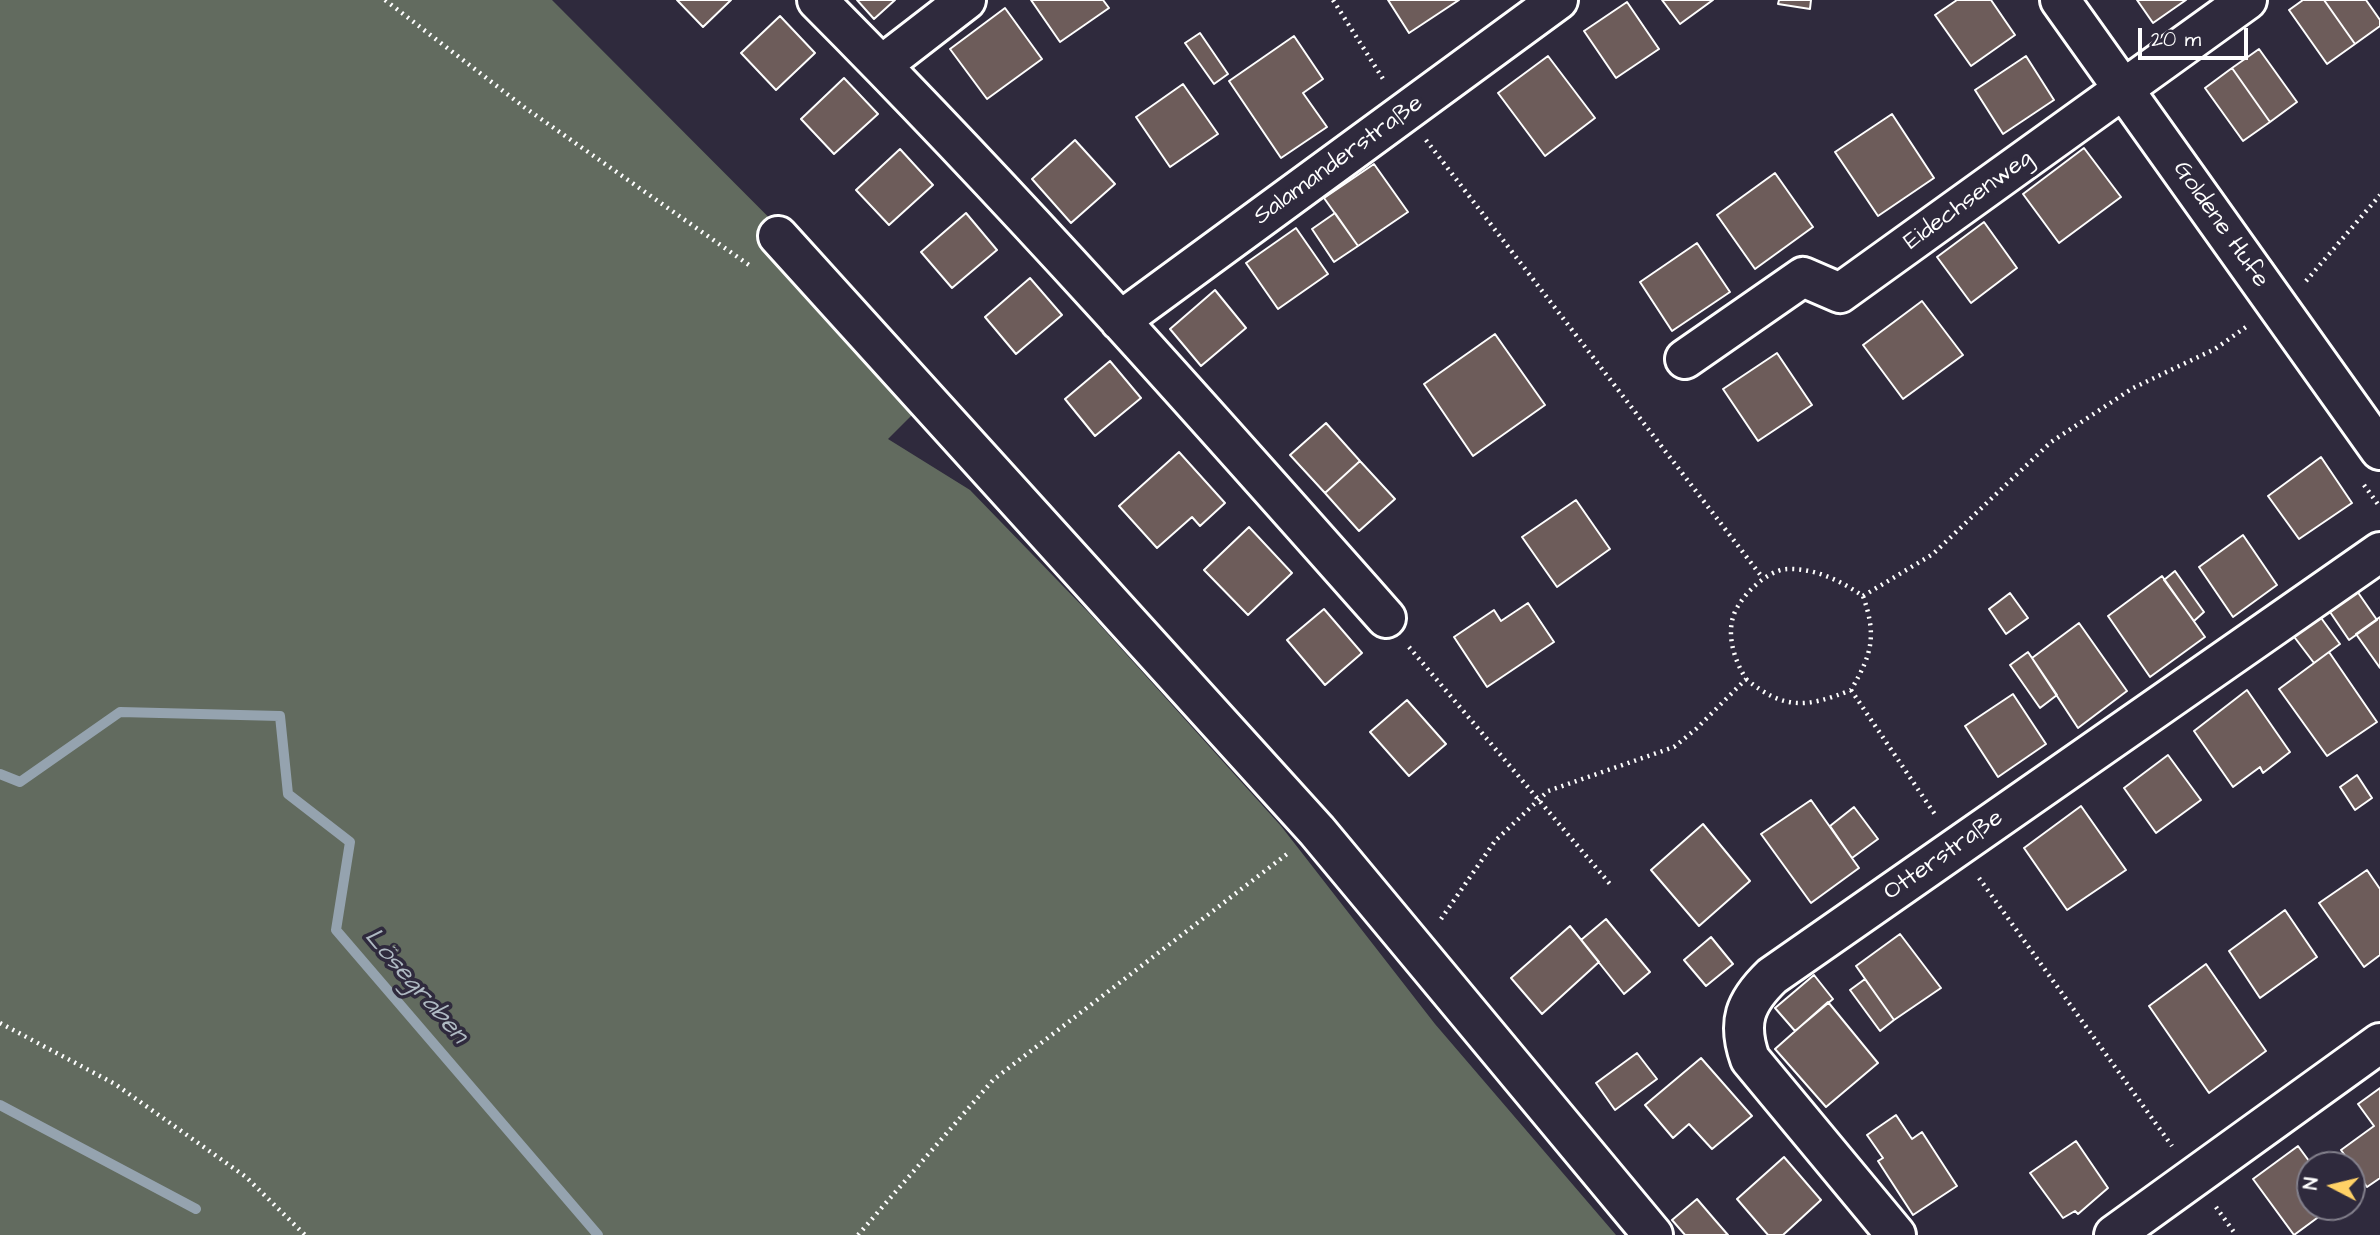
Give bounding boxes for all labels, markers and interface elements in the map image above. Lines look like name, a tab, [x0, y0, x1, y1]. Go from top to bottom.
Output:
scale bar	[2142, 14, 2252, 58]
text: 20 m	[2151, 25, 2201, 54]
street label: Salamanderstraße	[1249, 90, 1429, 232]
street label: Eidechsenweg	[1899, 145, 2039, 257]
street label: Goldene Hufe	[2166, 156, 2274, 294]
street label: Otterstraße	[1879, 804, 2009, 908]
water label: Lösegraben	[357, 923, 473, 1051]
north arrow	[2296, 1151, 2366, 1221]
text: N	[2298, 1176, 2326, 1191]

